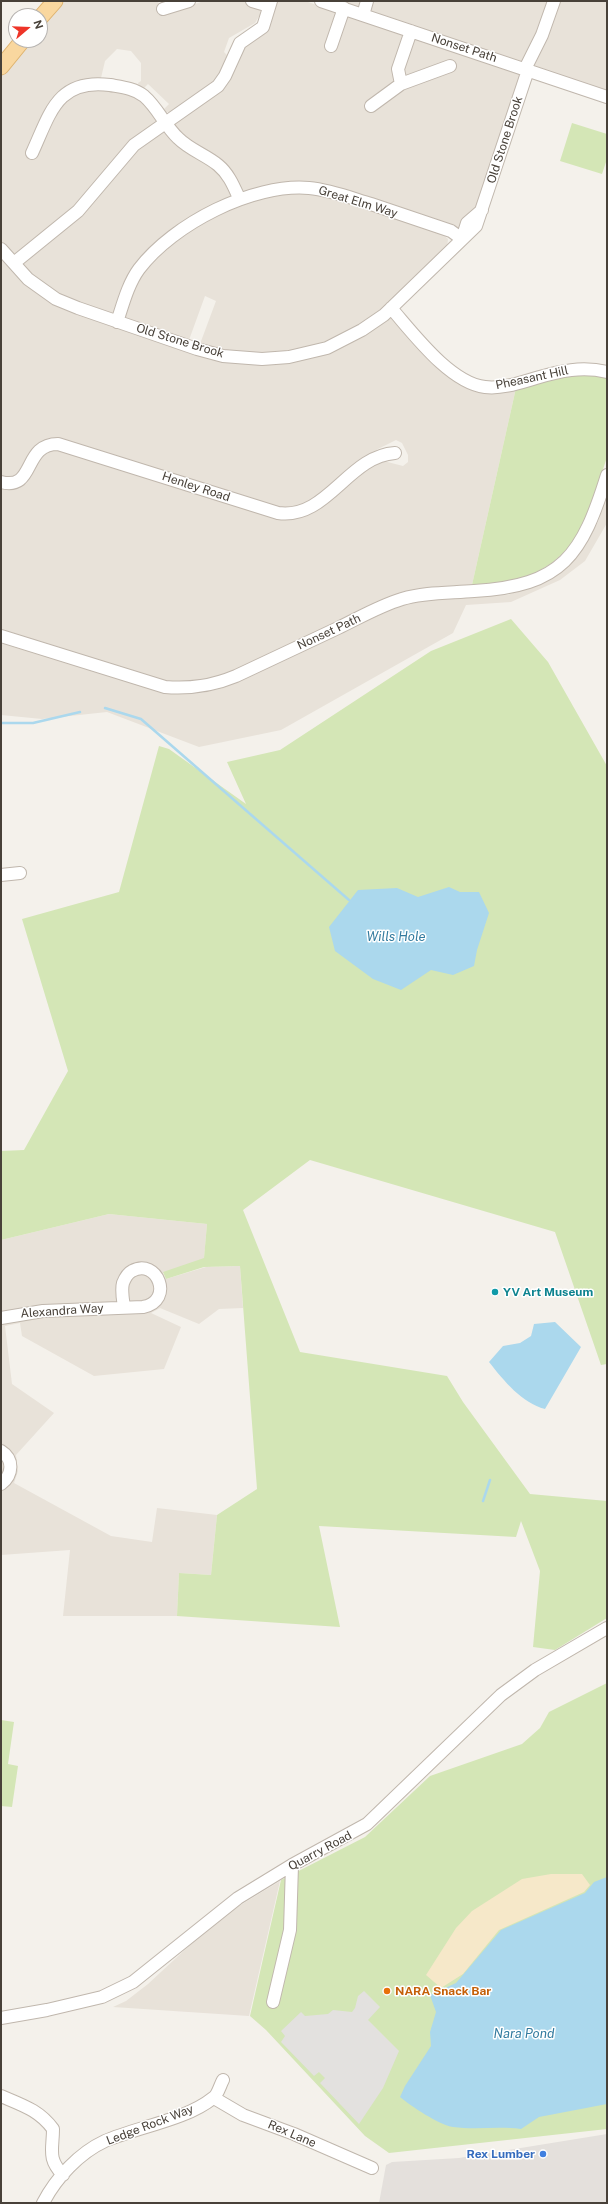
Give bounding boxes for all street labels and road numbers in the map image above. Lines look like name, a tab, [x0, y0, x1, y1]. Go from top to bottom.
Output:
street label: Nonset Path	[429, 31, 499, 65]
street label: Old Stone Brook	[484, 95, 526, 185]
street label: Great Elm Way	[317, 183, 399, 221]
street label: Old Stone Brook	[134, 321, 226, 361]
street label: Pheasant Hill	[494, 363, 570, 393]
street label: Henley Road	[160, 469, 232, 505]
street label: Nonset Path	[295, 611, 363, 653]
street label: Alexandra Way	[20, 1301, 104, 1321]
street label: Quarry Road	[286, 1828, 354, 1874]
street label: Ledge Rock Way	[104, 2102, 196, 2148]
street label: Rex Lane	[266, 2117, 318, 2151]

